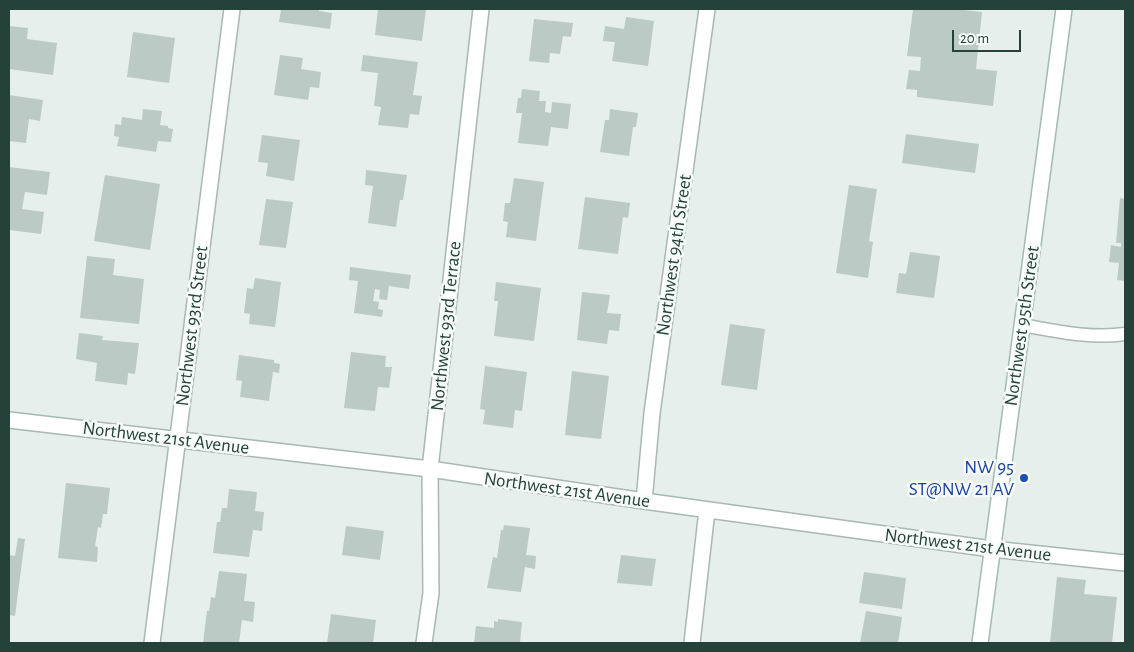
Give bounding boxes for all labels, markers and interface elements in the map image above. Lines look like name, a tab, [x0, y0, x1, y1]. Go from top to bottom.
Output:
scale bar	[954, 20, 1023, 52]
text: 20 m	[960, 31, 989, 46]
street label: Northwest 94th Street	[651, 173, 697, 337]
street label: Northwest 93rd Terrace	[426, 240, 466, 412]
street label: Northwest 93rd Street	[171, 244, 213, 408]
street label: Northwest 95th Street	[999, 244, 1045, 408]
street label: Northwest 21st Avenue	[81, 416, 251, 460]
place label: NW 95 ST@NW 21 AV	[909, 456, 1014, 500]
street label: Northwest 21st Avenue	[482, 467, 652, 513]
marker: NW 95 ST@NW 21 AV	[1018, 472, 1030, 484]
street label: Northwest 21st Avenue	[883, 523, 1053, 567]

